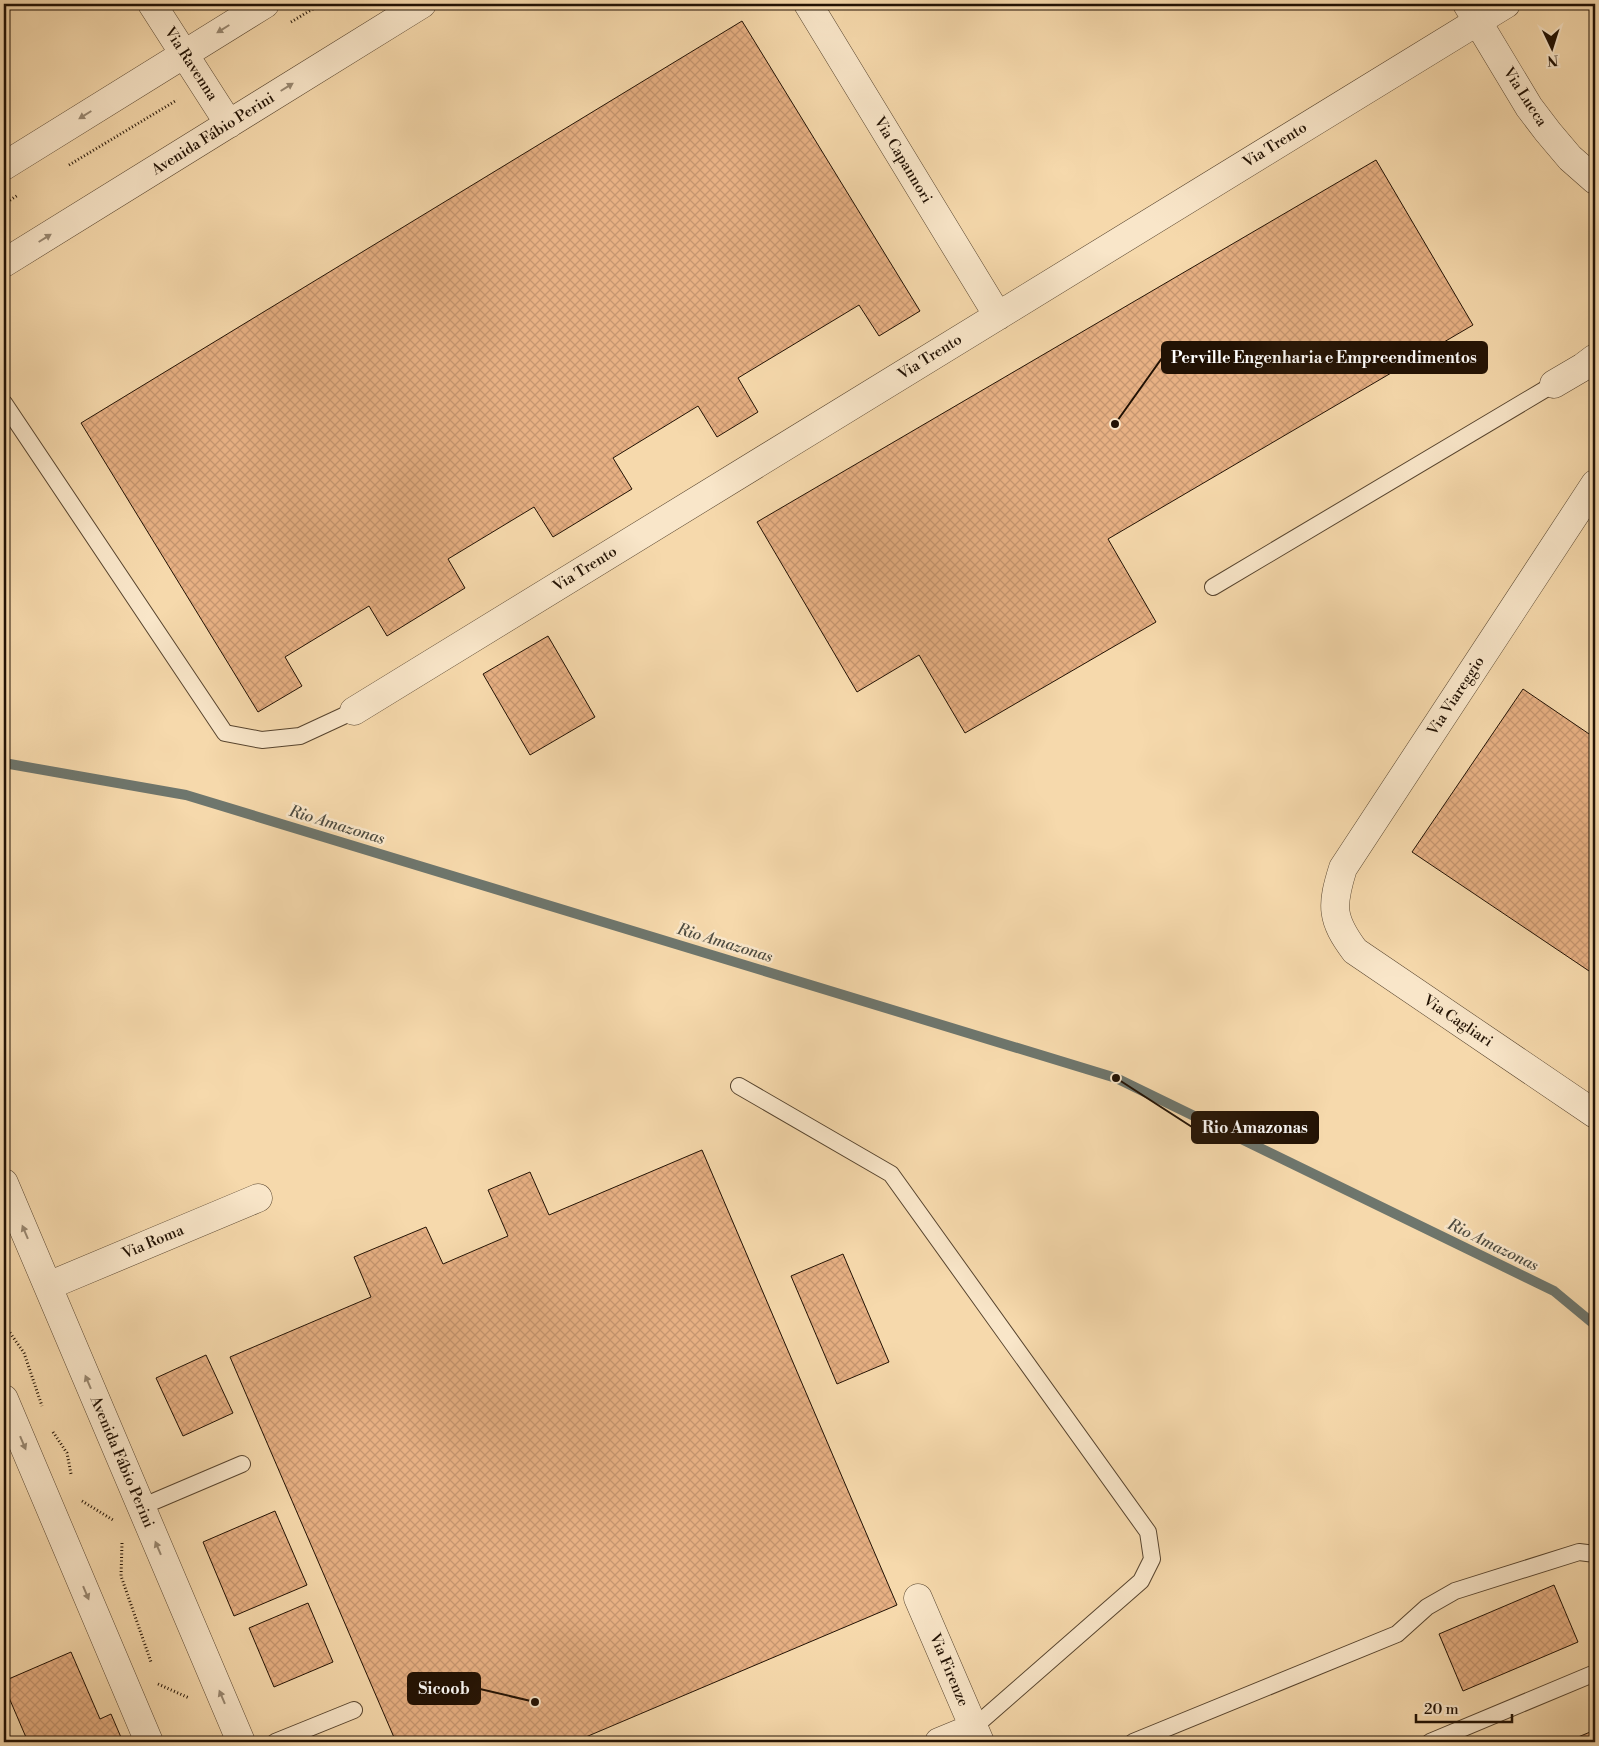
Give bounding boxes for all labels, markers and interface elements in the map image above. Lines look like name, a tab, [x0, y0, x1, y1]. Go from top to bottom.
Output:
north arrow	[1526, 22, 1576, 72]
street label: Via Ravenna	[160, 23, 222, 105]
one-way arrow	[217, 25, 230, 34]
text: N	[1547, 51, 1559, 69]
street label: Via Lucca	[1498, 63, 1551, 130]
one-way arrow	[281, 83, 294, 92]
street label: Avenida Fábio Perini	[147, 88, 278, 180]
one-way arrow	[79, 110, 92, 120]
street label: Via Capannori	[869, 112, 936, 207]
street label: Via Trento	[1239, 118, 1311, 173]
one-way arrow	[39, 233, 52, 242]
street label: Via Trento	[894, 330, 966, 385]
callout: Perville Engenharia e Empreendimentos	[1162, 342, 1487, 373]
text: Perville Engenharia e Empreendimentos	[1171, 348, 1477, 368]
street label: Via Trento	[549, 542, 621, 597]
street label: Via Viareggio	[1423, 653, 1489, 740]
water label: Rio Amazonas	[286, 801, 387, 849]
water label: Rio Amazonas	[674, 919, 775, 967]
street label: Via Cagliari	[1419, 990, 1496, 1051]
callout: Rio Amazonas	[1192, 1112, 1318, 1143]
text: Rio Amazonas	[1202, 1118, 1308, 1138]
water label: Rio Amazonas	[1443, 1214, 1542, 1276]
street label: Via Roma	[118, 1220, 187, 1264]
one-way arrow	[20, 1225, 28, 1239]
one-way arrow	[84, 1375, 92, 1389]
street label: Avenida Fábio Perini	[85, 1392, 158, 1531]
one-way arrow	[19, 1436, 27, 1451]
one-way arrow	[154, 1541, 162, 1555]
one-way arrow	[83, 1586, 91, 1600]
street label: Via Firenze	[925, 1630, 973, 1710]
callout: Sicoob	[408, 1673, 480, 1704]
text: Sicoob	[418, 1679, 470, 1699]
one-way arrow	[217, 1690, 225, 1704]
scale bar	[1416, 1691, 1513, 1723]
text: 20 m	[1424, 1700, 1459, 1719]

